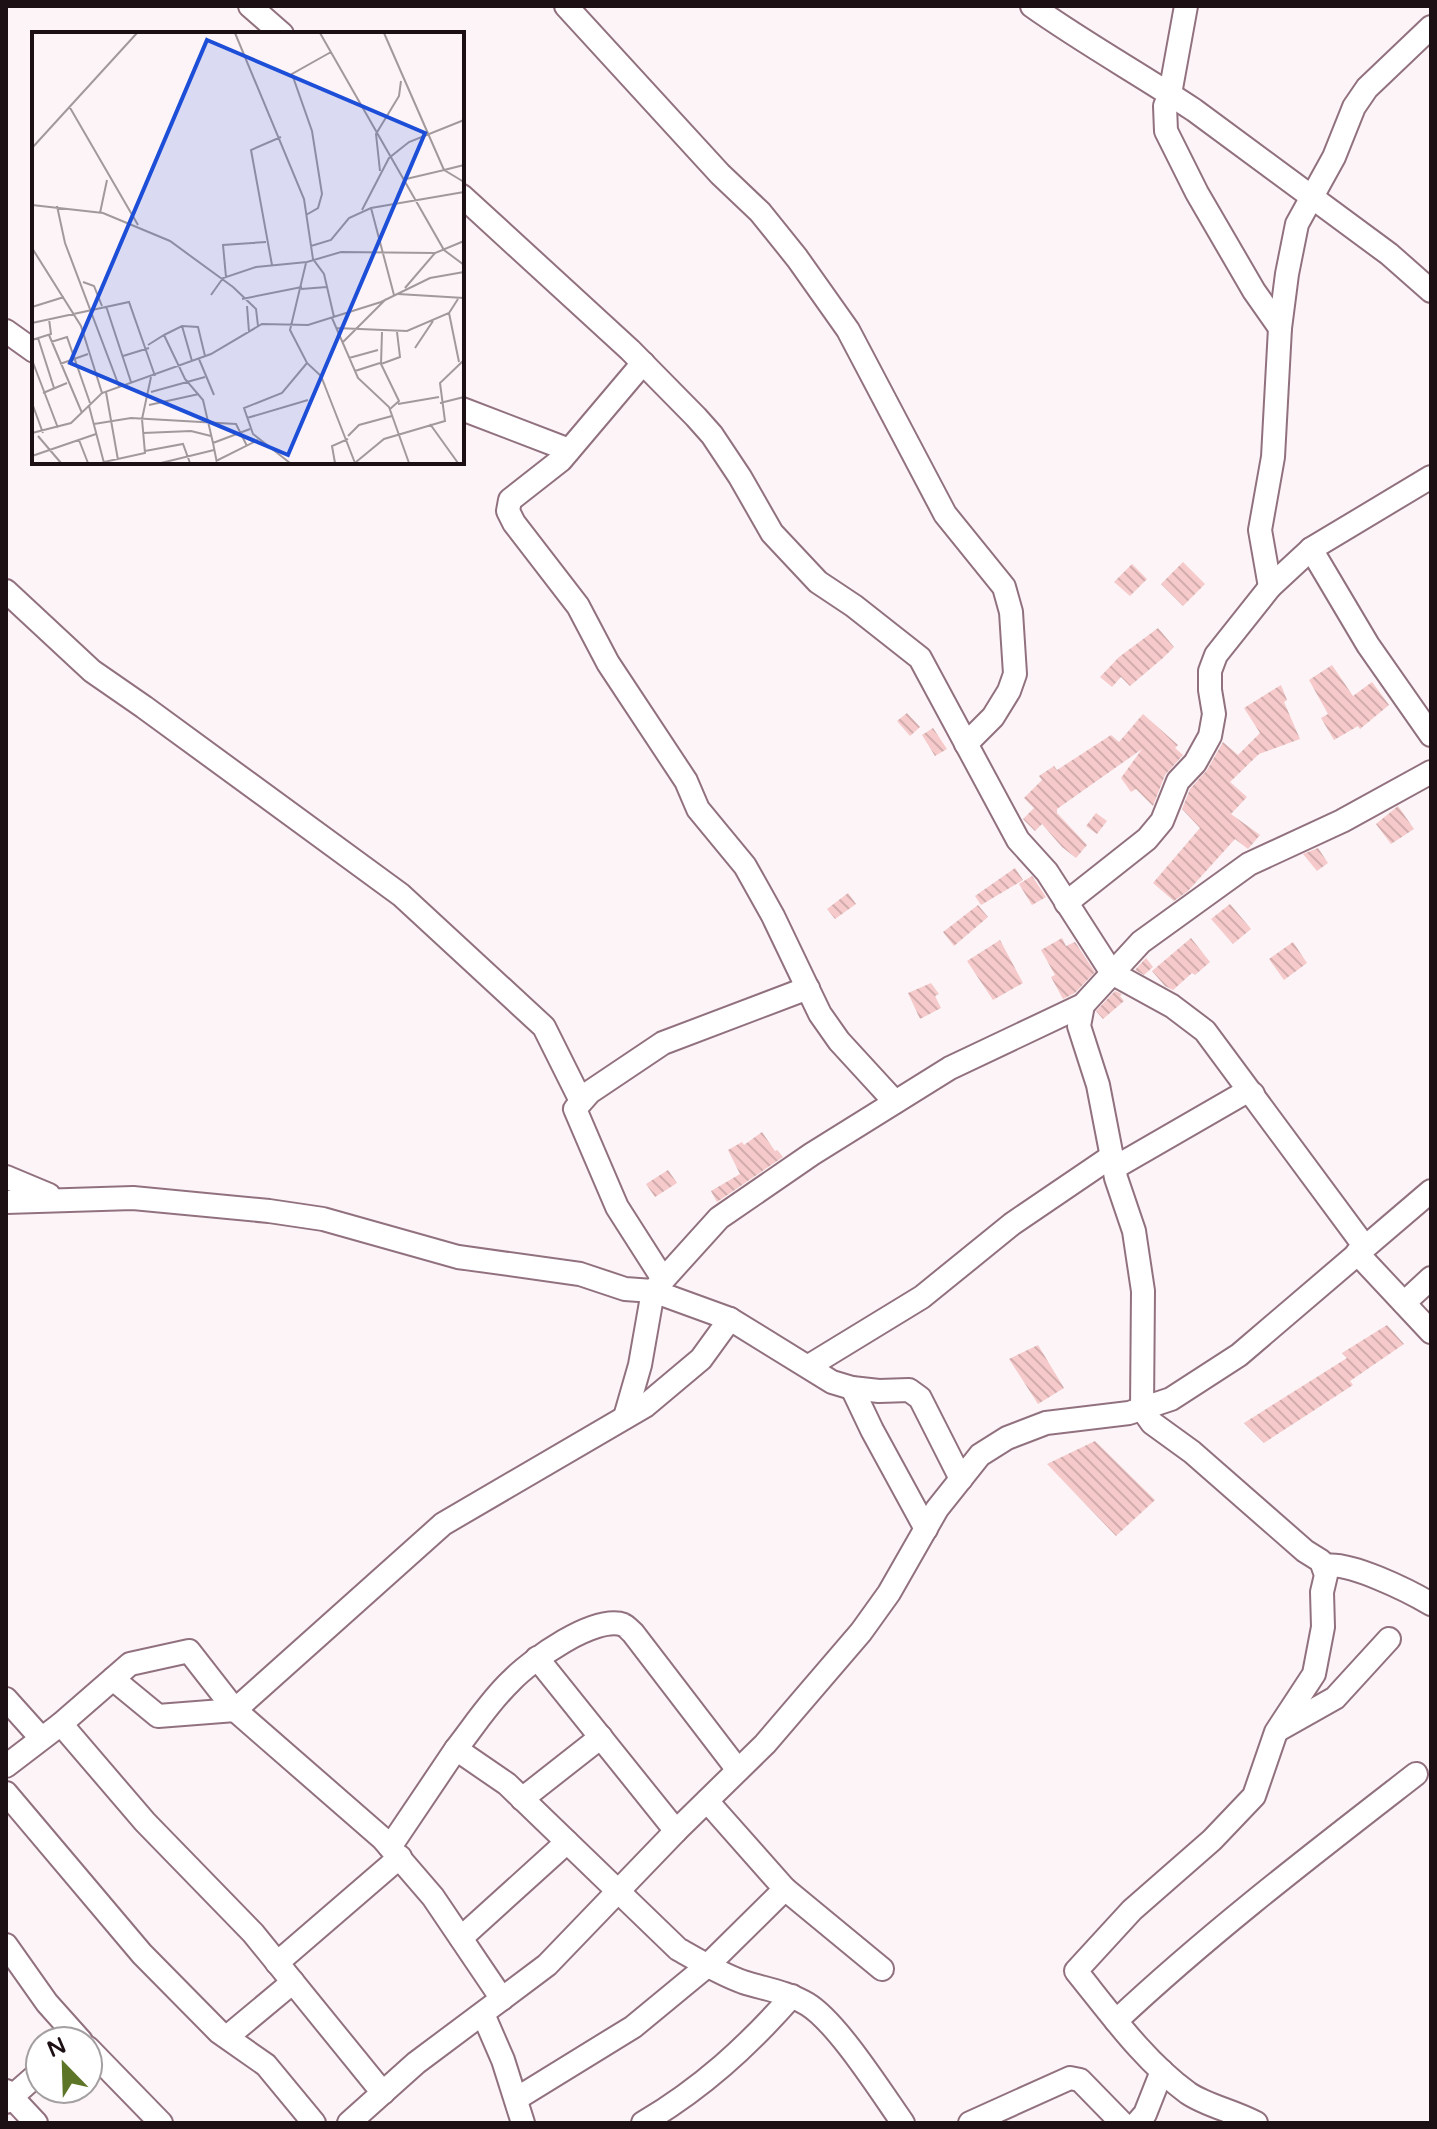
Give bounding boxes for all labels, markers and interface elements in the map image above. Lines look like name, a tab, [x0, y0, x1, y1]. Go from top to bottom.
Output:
inset map	[32, 32, 464, 464]
north arrow	[24, 2025, 104, 2105]
text: N	[43, 2032, 70, 2063]

